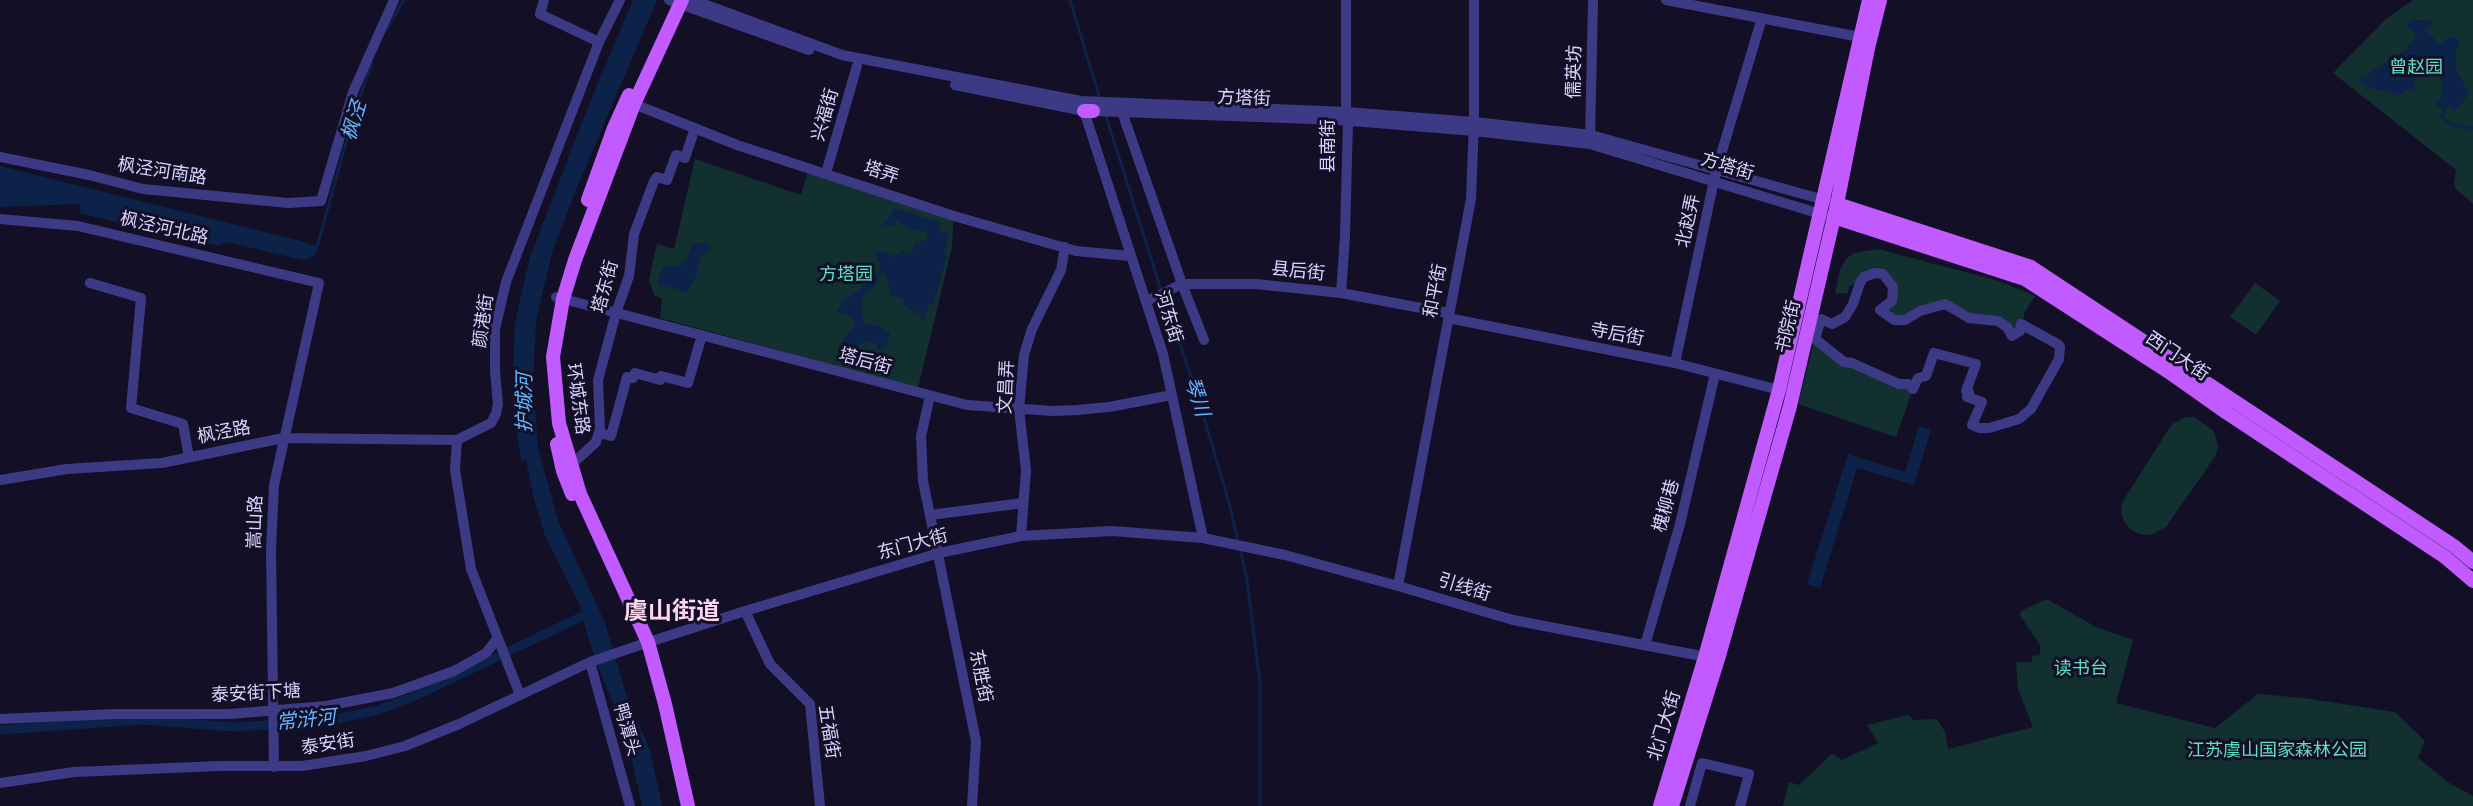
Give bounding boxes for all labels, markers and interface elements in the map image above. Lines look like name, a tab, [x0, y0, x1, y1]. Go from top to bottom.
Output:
street label: 儒英坊	[1564, 45, 1586, 99]
park label: 曾赵园	[2389, 57, 2443, 79]
street label: 兴福街	[808, 86, 844, 144]
street label: 方塔街	[1217, 87, 1271, 111]
water label: 枫泾	[338, 98, 372, 144]
street label: 县南街	[1318, 119, 1340, 173]
street label: 方塔街	[1698, 149, 1756, 185]
street label: 枫泾河南路	[116, 154, 208, 190]
street label: 塔弄	[861, 157, 901, 189]
street label: 北赵弄	[1673, 192, 1705, 250]
street label: 枫泾河北路	[118, 208, 210, 250]
street label: 塔东街	[589, 258, 623, 316]
street label: 县后街	[1270, 258, 1326, 286]
street label: 和平街	[1420, 262, 1452, 320]
park label: 方塔园	[819, 264, 873, 286]
street label: 河东街	[1150, 288, 1186, 346]
street label: 颜港街	[470, 293, 498, 349]
street label: 书院街	[1772, 298, 1806, 356]
street label: 寺后街	[1588, 319, 1646, 351]
street label: 西门大街	[2141, 328, 2213, 386]
street label: 塔后街	[836, 345, 894, 379]
street label: 文昌弄	[995, 359, 1019, 415]
street label: 环城东路	[561, 362, 593, 436]
water label: 护城河	[514, 373, 538, 433]
water label: 琴川	[1178, 374, 1214, 420]
street label: 枫泾路	[195, 417, 253, 449]
street label: 槐柳巷	[1650, 477, 1684, 535]
street label: 嵩山路	[244, 495, 268, 549]
street label: 东门大街	[875, 525, 951, 565]
street label: 引线街	[1435, 570, 1493, 606]
district label: 虞山街道	[624, 599, 720, 627]
street label: 东胜街	[964, 647, 996, 705]
park label: 读书台	[2054, 658, 2108, 680]
street label: 泰安街下塘	[210, 681, 302, 707]
street label: 北门大街	[1644, 688, 1686, 764]
street label: 鸭潭头	[608, 701, 644, 759]
street label: 五福街	[813, 704, 843, 760]
water label: 常浒河	[275, 706, 337, 736]
street label: 泰安街	[300, 730, 356, 760]
park label: 江苏虞山国家森林公园	[2187, 740, 2367, 762]

